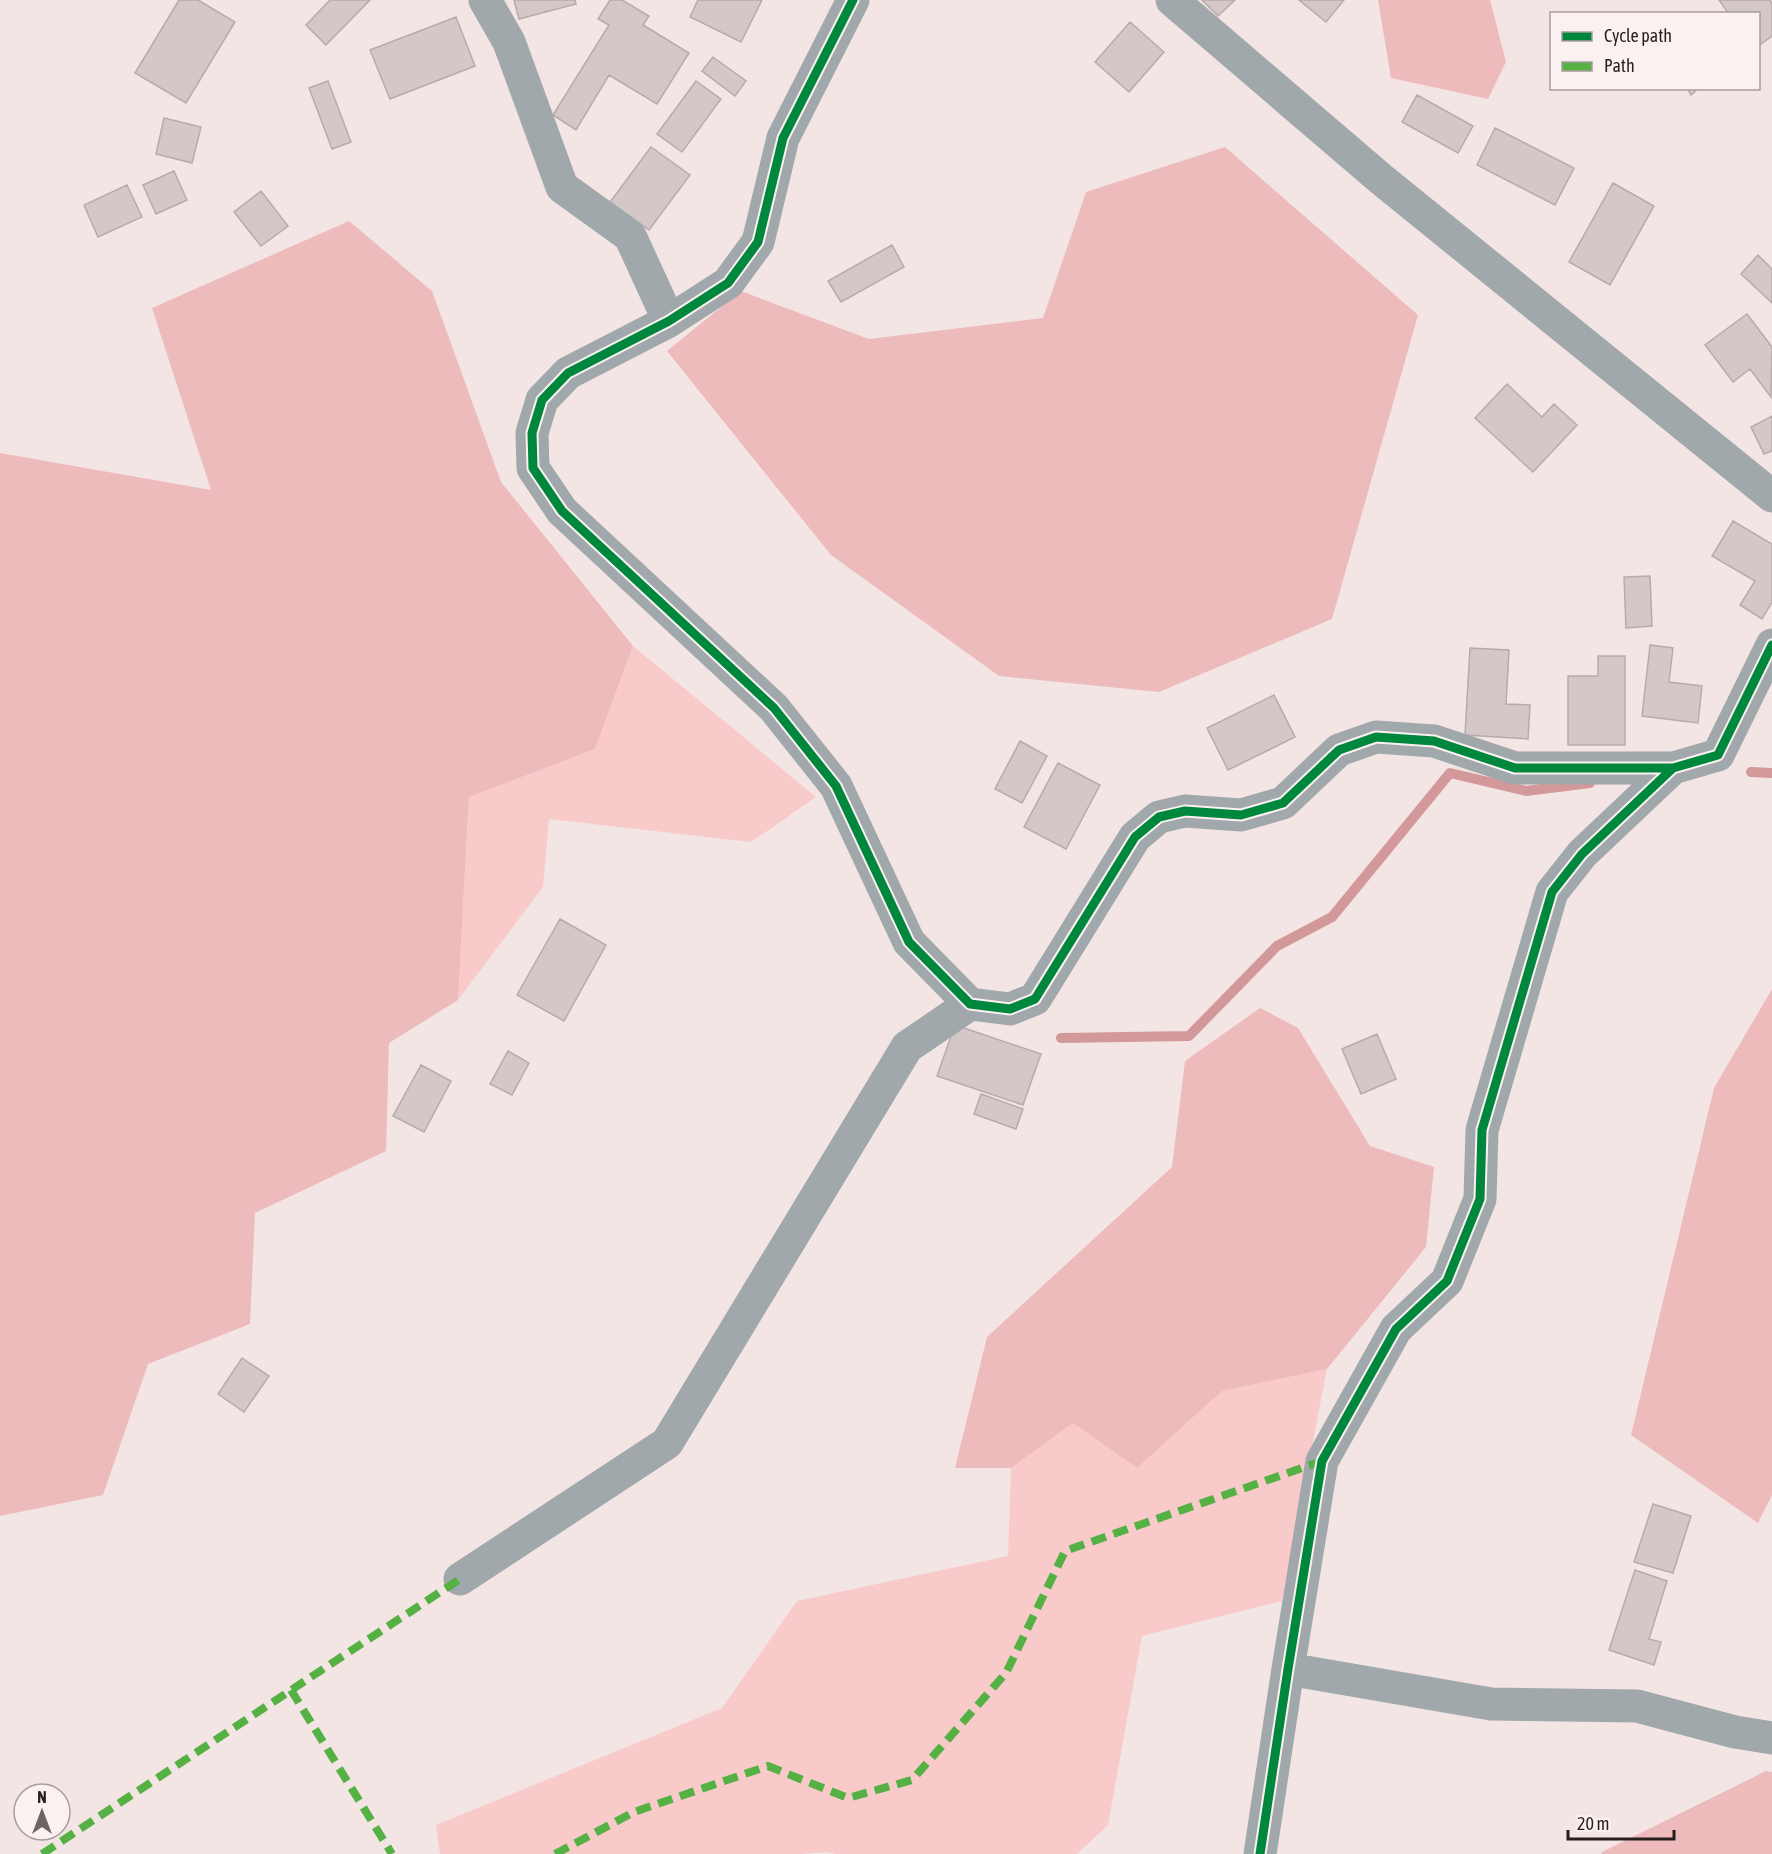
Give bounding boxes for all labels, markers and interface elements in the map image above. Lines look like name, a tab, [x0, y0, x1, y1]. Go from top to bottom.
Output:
legend	[1550, 12, 1760, 90]
text: Cycle path	[1604, 25, 1672, 46]
text: Path	[1604, 55, 1635, 76]
north arrow	[12, 1782, 72, 1842]
text: N	[37, 1788, 47, 1806]
scale bar	[1568, 1803, 1674, 1841]
text: 20 m	[1577, 1813, 1609, 1834]

